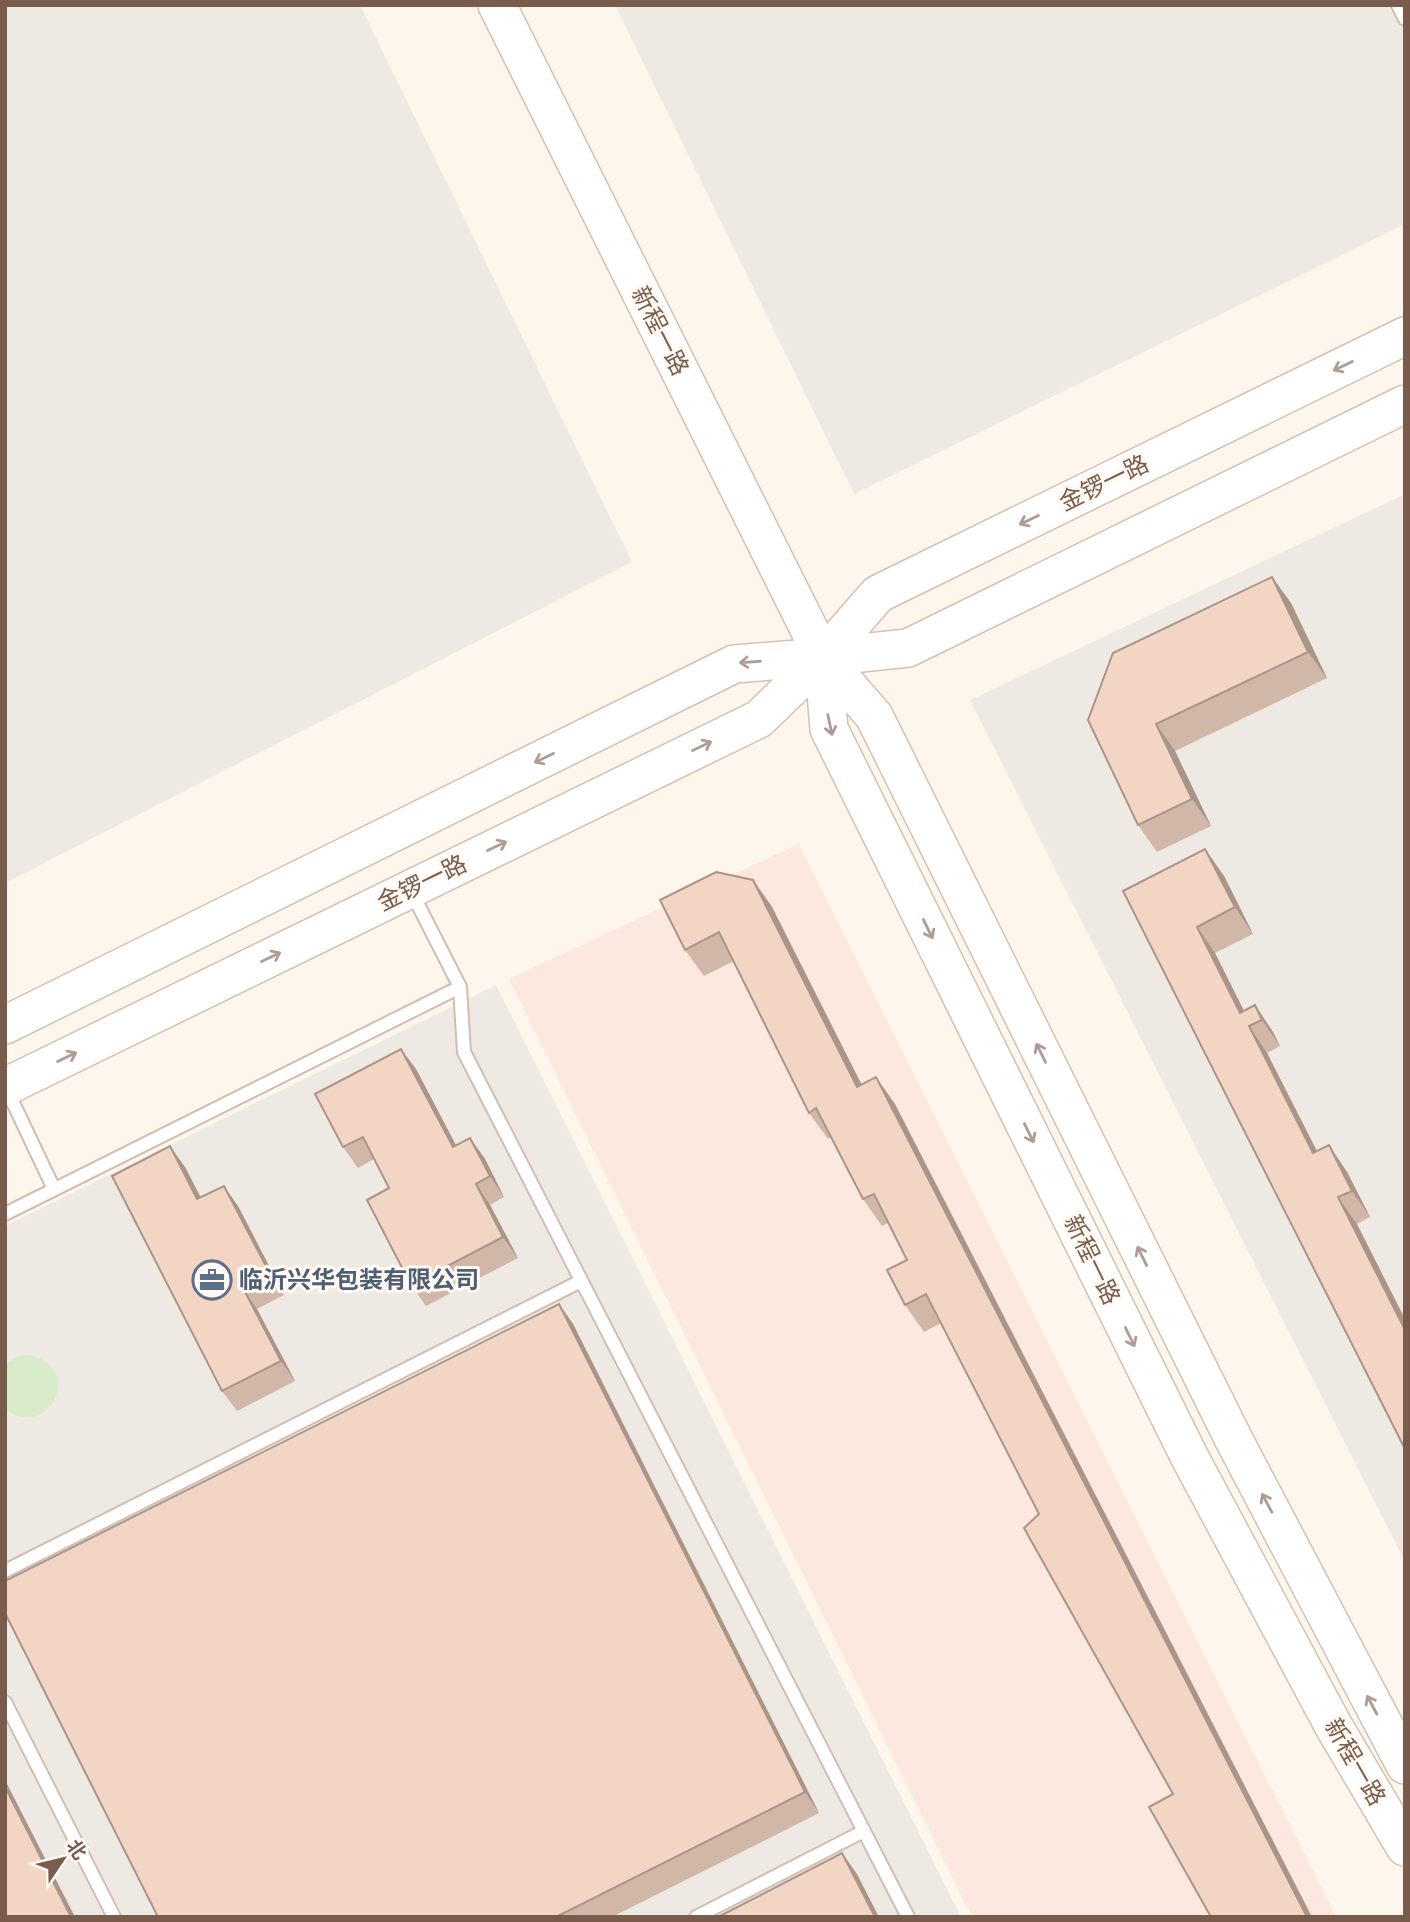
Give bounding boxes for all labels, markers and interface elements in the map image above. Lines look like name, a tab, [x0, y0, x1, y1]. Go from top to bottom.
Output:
street label: 新程一路	[623, 280, 698, 381]
one-way arrow	[1333, 360, 1354, 373]
street label: 金锣一路	[1053, 446, 1155, 519]
one-way arrow	[1019, 513, 1040, 527]
one-way arrow	[739, 656, 762, 669]
one-way arrow	[823, 713, 837, 736]
one-way arrow	[691, 739, 712, 753]
one-way arrow	[534, 751, 555, 765]
one-way arrow	[486, 839, 507, 853]
street label: 金锣一路	[371, 846, 473, 919]
one-way arrow	[921, 918, 935, 939]
one-way arrow	[260, 949, 281, 963]
one-way arrow	[1034, 1043, 1047, 1064]
one-way arrow	[56, 1049, 77, 1063]
one-way arrow	[1023, 1122, 1036, 1143]
street label: 新程一路	[1056, 1209, 1129, 1311]
one-way arrow	[1135, 1246, 1149, 1267]
office icon: 临沂兴华包装有限公司	[191, 1259, 233, 1301]
place label: 临沂兴华包装有限公司	[239, 1262, 479, 1297]
one-way arrow	[1124, 1326, 1138, 1347]
one-way arrow	[1259, 1494, 1273, 1514]
one-way arrow	[1365, 1695, 1378, 1716]
street label: 新程一路	[1316, 1711, 1395, 1812]
north arrow	[28, 1824, 98, 1894]
text: 北	[60, 1834, 93, 1865]

